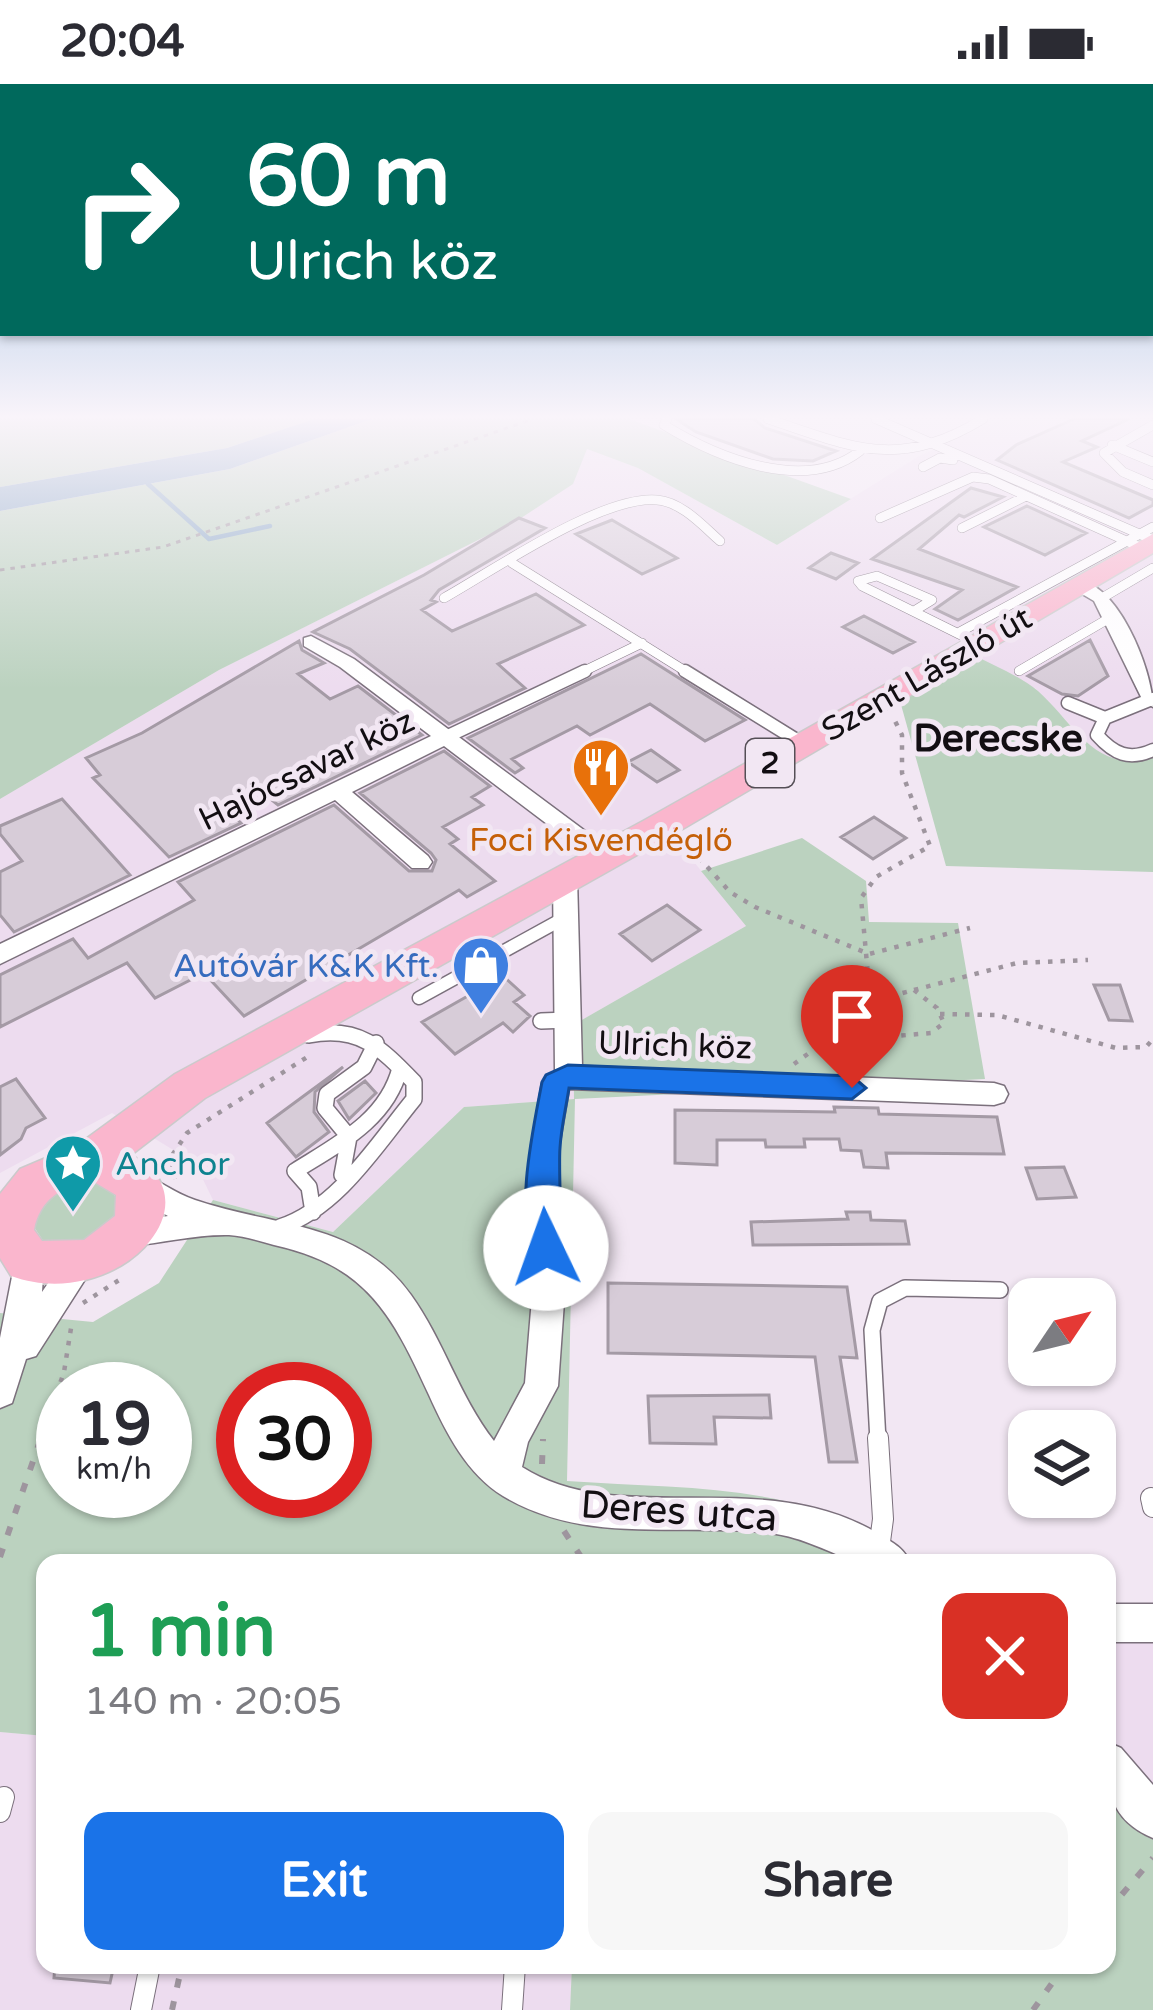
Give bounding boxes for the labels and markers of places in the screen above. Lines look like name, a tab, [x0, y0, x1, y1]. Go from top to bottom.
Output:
restaurant icon: Foci Kisvendéglő	[570, 736, 632, 818]
place label: Foci Kisvendéglő	[469, 821, 733, 860]
shop icon: Autóvár K&K Kft.	[450, 934, 512, 1016]
place label: Autóvár K&K Kft.	[173, 947, 439, 986]
pin	[801, 965, 903, 1088]
place icon: Anchor	[42, 1132, 104, 1214]
place label: Anchor	[115, 1145, 230, 1184]

